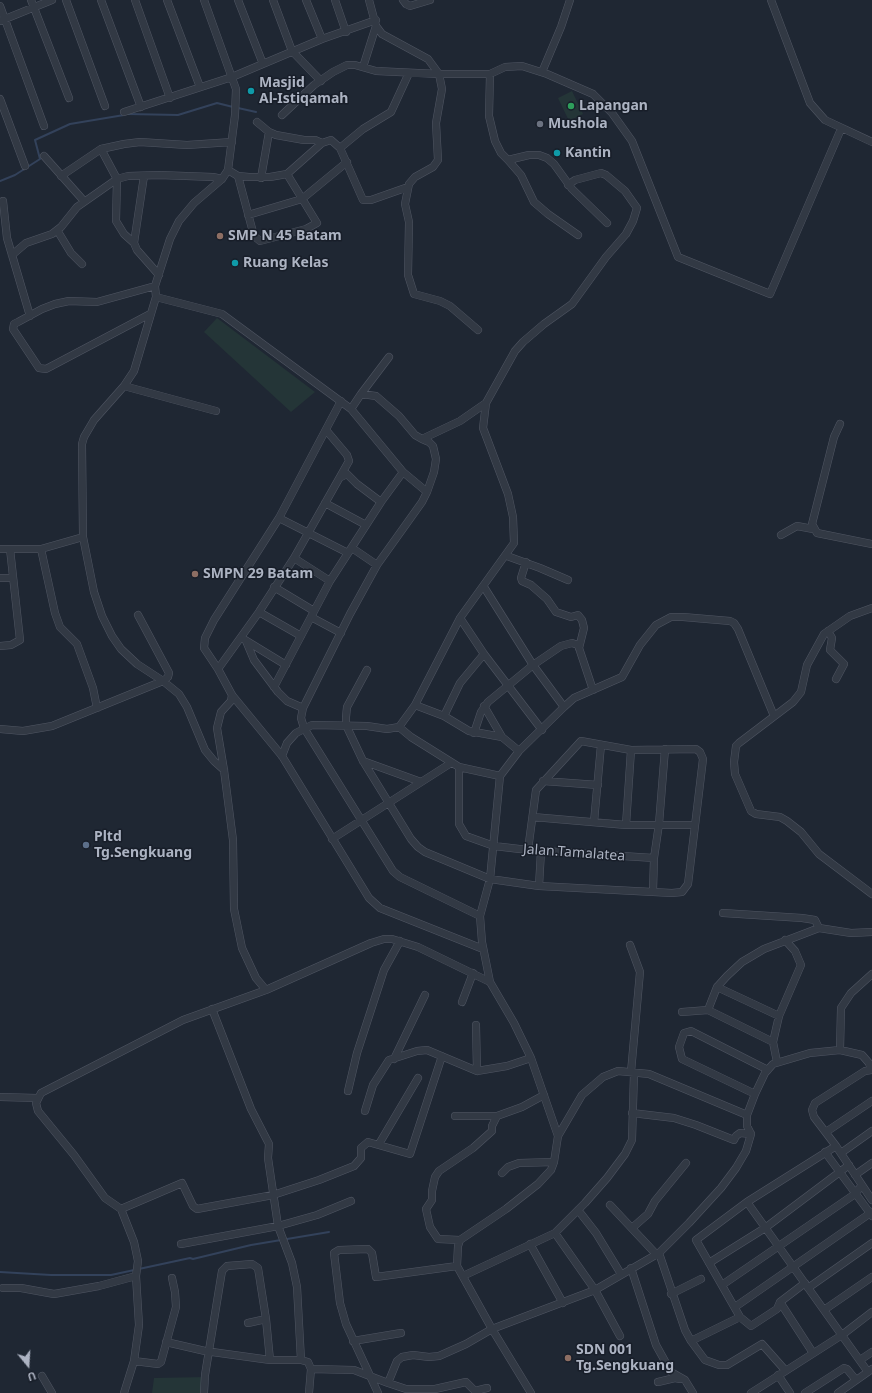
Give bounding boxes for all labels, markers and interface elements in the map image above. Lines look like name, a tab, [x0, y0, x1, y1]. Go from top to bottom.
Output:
place label: Masjid Al-Istiqamah	[259, 75, 348, 108]
marker: Masjid Al-Istiqamah	[246, 86, 256, 96]
place label: Lapangan	[579, 98, 648, 114]
marker: Lapangan	[566, 101, 576, 111]
place label: Mushola	[548, 116, 608, 132]
marker: Mushola	[535, 119, 545, 129]
place label: Kantin	[565, 145, 611, 161]
marker: Kantin	[552, 148, 562, 158]
place label: SMP N 45 Batam	[228, 228, 342, 244]
marker: SMP N 45 Batam	[215, 231, 225, 241]
place label: Ruang Kelas	[243, 255, 328, 271]
marker: Ruang Kelas	[230, 258, 240, 268]
place label: SMPN 29 Batam	[203, 566, 313, 582]
marker: SMPN 29 Batam	[190, 569, 200, 579]
place label: Pltd Tg.Sengkuang	[94, 829, 192, 862]
marker: Pltd Tg.Sengkuang	[81, 840, 91, 850]
street label: Jalan.Tamalatea	[522, 841, 626, 865]
place label: SDN 001 Tg.Sengkuang	[576, 1342, 674, 1374]
north arrow	[8, 1345, 48, 1385]
marker: SDN 001 Tg.Sengkuang	[563, 1353, 573, 1363]
text: U	[26, 1368, 38, 1385]

